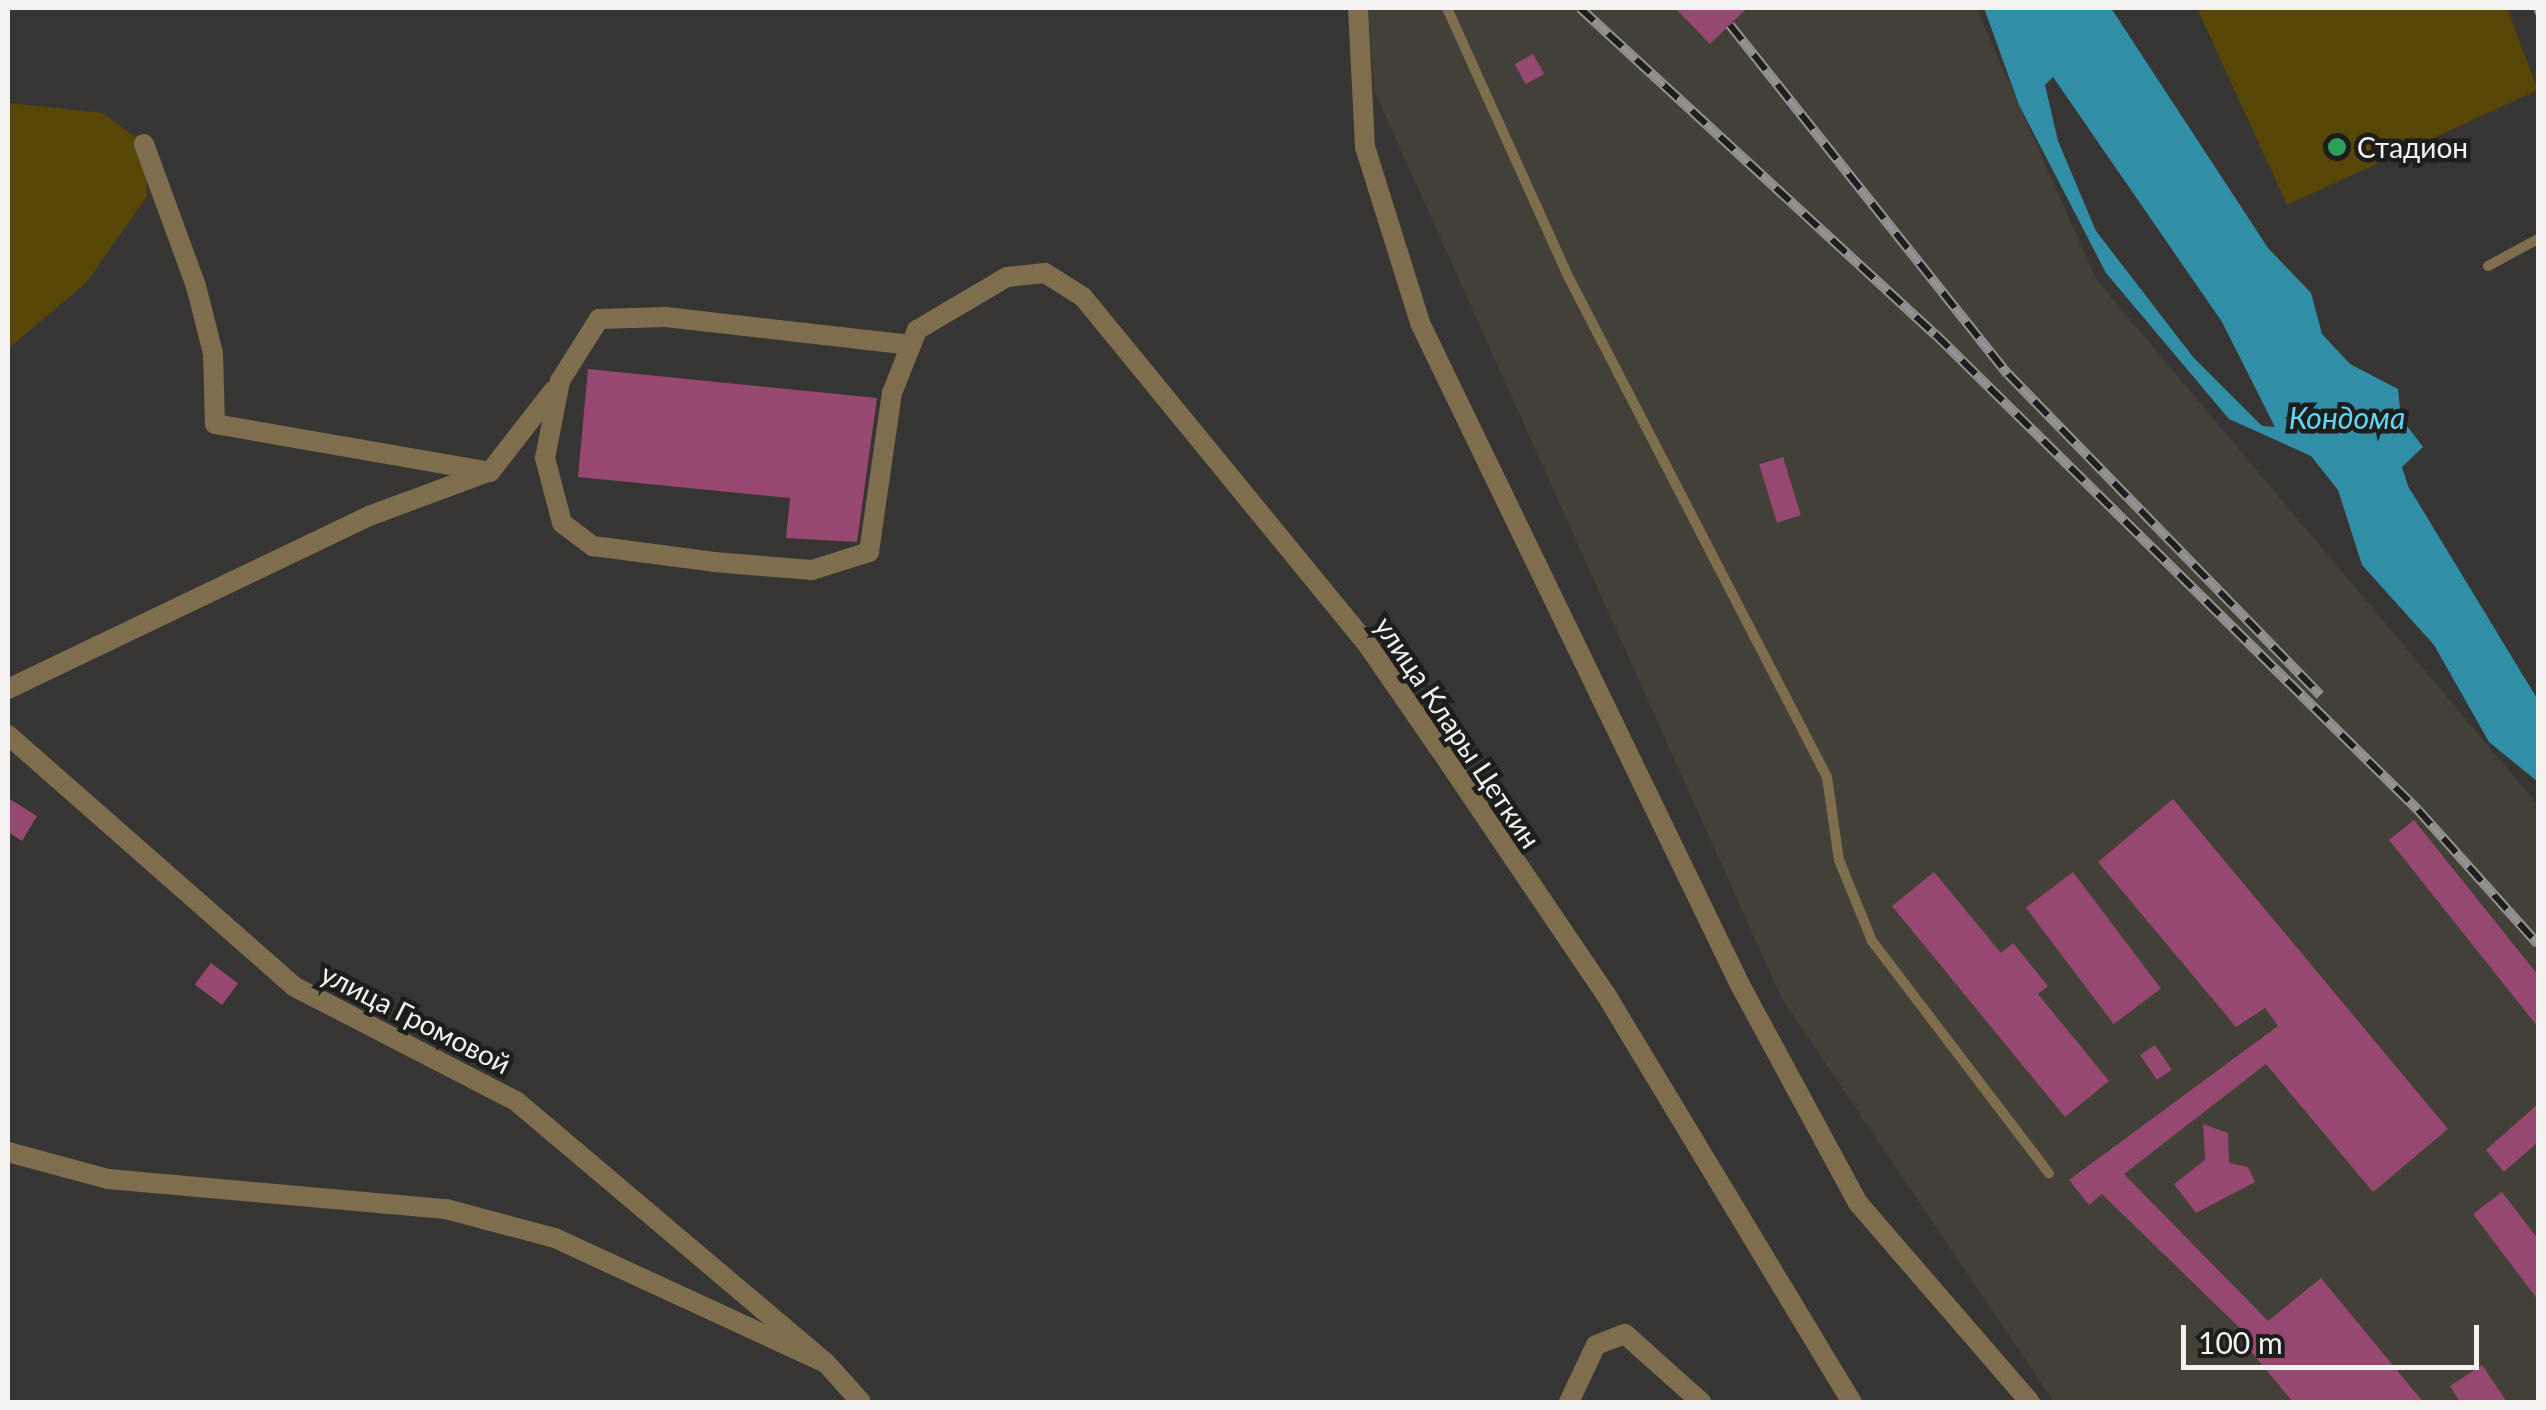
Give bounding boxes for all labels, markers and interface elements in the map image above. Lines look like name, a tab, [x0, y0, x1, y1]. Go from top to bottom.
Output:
place label: Стадион	[2357, 130, 2468, 164]
marker: Стадион	[2326, 136, 2348, 158]
water label: Кондома	[2289, 399, 2405, 435]
street label: улица Клары Цеткин	[1368, 610, 1548, 854]
street label: улица Громовой	[315, 956, 517, 1080]
scale bar	[2186, 1305, 2484, 1367]
text: 100 m	[2198, 1324, 2283, 1360]

